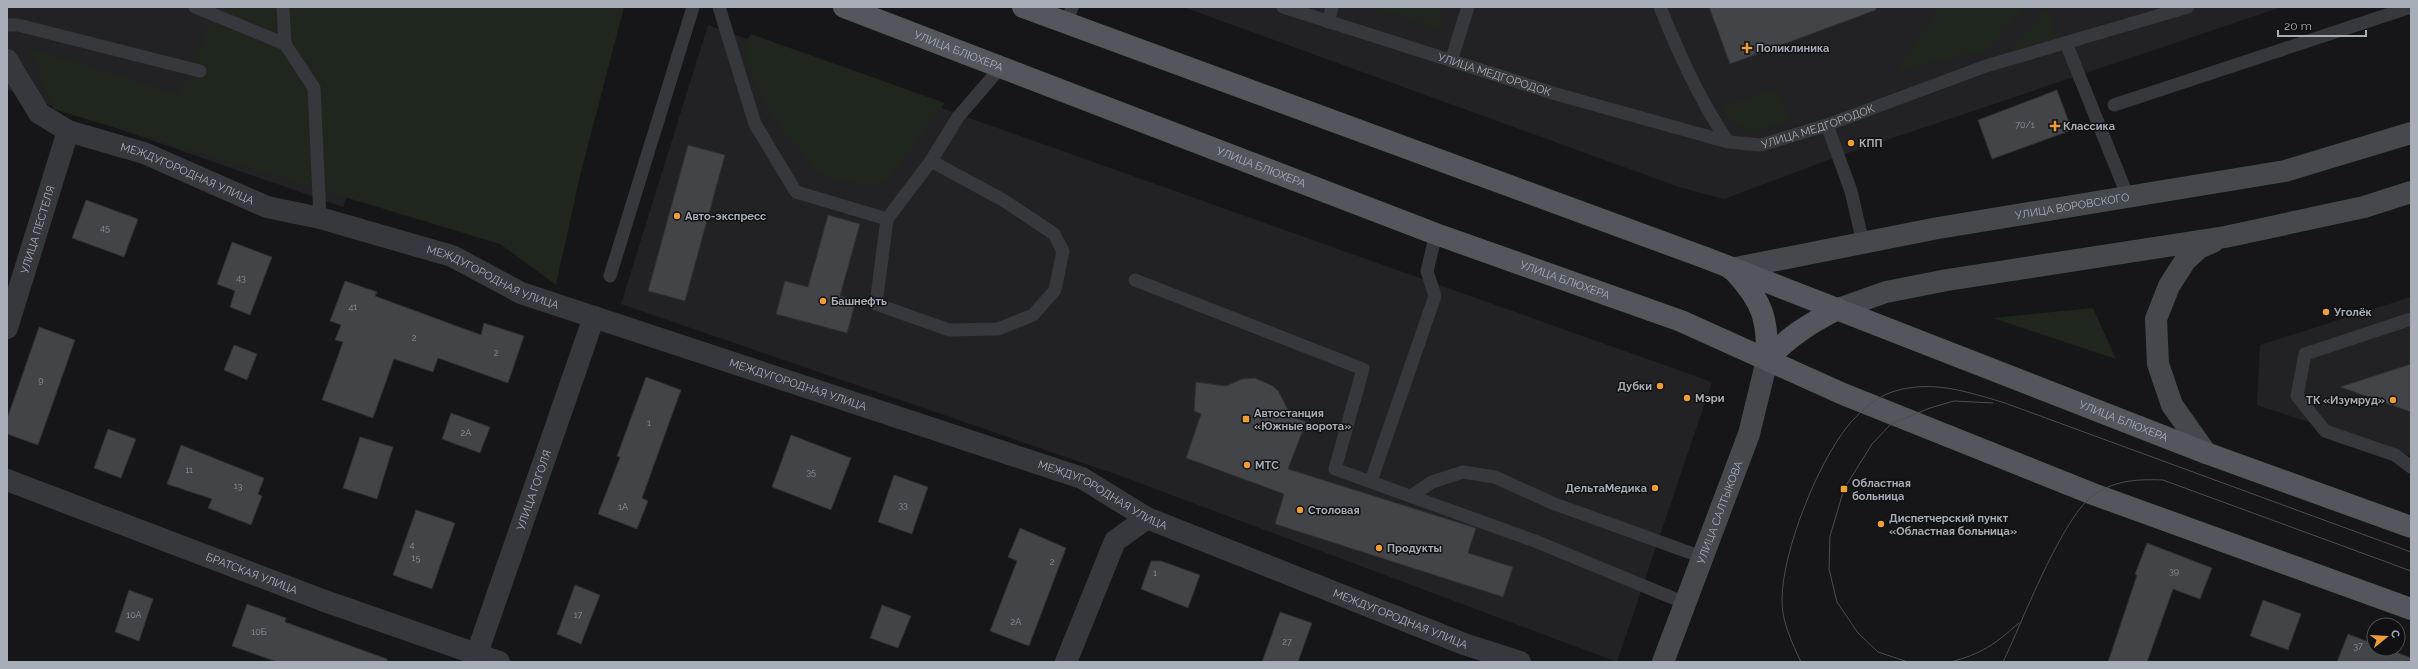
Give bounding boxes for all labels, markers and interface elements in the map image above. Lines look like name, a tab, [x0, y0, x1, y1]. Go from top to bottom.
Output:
scale bar	[2278, 12, 2366, 38]
text: 20 m	[2284, 19, 2312, 33]
street label: УЛИЦА БЛЮХЕРА	[912, 29, 1006, 75]
marker: Поликлиника	[1741, 42, 1753, 54]
place label: Поликлиника	[1756, 42, 1829, 55]
street label: УЛИЦА МЕДГОРОДОК	[1436, 51, 1553, 99]
street label: УЛИЦА МЕДГОРОДОК	[1760, 102, 1876, 152]
house number: 70/1	[2015, 120, 2035, 130]
place label: Классика	[2063, 120, 2115, 133]
marker: Классика	[2050, 121, 2060, 131]
place label: КПП	[1859, 137, 1883, 150]
marker: КПП	[1846, 138, 1856, 148]
street label: МЕЖДУГОРОДНАЯ УЛИЦА	[119, 141, 256, 208]
street label: УЛИЦА БЛЮХЕРА	[1215, 145, 1308, 191]
street label: УЛИЦА ПЕСТЕЛЯ	[18, 184, 58, 275]
street label: УЛИЦА ВОРОВСКОГО	[2014, 191, 2130, 222]
place label: Авто-экспресс	[685, 210, 766, 223]
marker: Авто-экспресс	[672, 211, 682, 221]
house number: 45	[100, 223, 110, 233]
street label: МЕЖДУГОРОДНАЯ УЛИЦА	[425, 243, 561, 312]
street label: УЛИЦА БЛЮХЕРА	[1518, 258, 1612, 302]
house number: 43	[236, 273, 246, 283]
place label: Башнефть	[831, 295, 887, 308]
marker: Башнефть	[818, 296, 828, 306]
house number: 41	[349, 302, 358, 312]
place label: Уголёк	[2333, 306, 2372, 319]
marker: Уголёк	[2321, 307, 2331, 317]
house number: 2	[412, 333, 417, 343]
house number: 2	[494, 348, 499, 358]
street label: МЕЖДУГОРОДНАЯ УЛИЦА	[728, 356, 869, 414]
house number: 9	[38, 375, 44, 385]
place label: Дубки	[1617, 380, 1652, 393]
marker: Дубки	[1655, 381, 1665, 391]
place label: Мэри	[1695, 392, 1725, 405]
marker: Мэри	[1682, 393, 1692, 403]
place label: ТК «Изумруд»	[2306, 394, 2385, 407]
marker: ТК «Изумруд»	[2388, 395, 2398, 405]
street label: УЛИЦА БЛЮХЕРА	[2077, 398, 2170, 445]
place label: Автостанция «Южные ворота»	[1254, 407, 1351, 433]
marker: Автостанция «Южные ворота»	[1241, 414, 1251, 424]
house number: 1	[647, 418, 651, 428]
house number: 2А	[461, 428, 471, 438]
street label: УЛИЦА ГОГОЛЯ	[514, 448, 554, 532]
street label: МЕЖДУГОРОДНАЯ УЛИЦА	[1036, 458, 1170, 533]
street label: УЛИЦА САЛТЫКОВА	[1695, 458, 1746, 566]
place label: МТС	[1255, 459, 1279, 472]
marker: МТС	[1242, 460, 1252, 470]
house number: 11	[185, 465, 193, 475]
house number: 35	[806, 467, 816, 477]
place label: Областная больница	[1852, 477, 1911, 503]
house number: 13	[234, 481, 243, 491]
place label: ДельтаМедика	[1565, 482, 1647, 495]
marker: ДельтаМедика	[1650, 483, 1660, 493]
marker: Областная больница	[1839, 484, 1849, 494]
house number: 33	[898, 500, 908, 510]
house number: 1А	[618, 502, 628, 512]
place label: Столовая	[1308, 504, 1360, 517]
marker: Столовая	[1295, 505, 1305, 515]
place label: Диспетчерский пункт «Областная больница»	[1889, 512, 2017, 538]
marker: Диспетчерский пункт «Областная больница»	[1876, 519, 1886, 529]
house number: 4	[410, 540, 415, 550]
place label: Продукты	[1387, 542, 1442, 555]
marker: Продукты	[1374, 543, 1384, 553]
street label: БРАТСКАЯ УЛИЦА	[204, 550, 300, 597]
house number: 15	[412, 553, 420, 563]
house number: 2	[1050, 557, 1055, 567]
house number: 39	[2169, 566, 2179, 576]
house number: 1	[1153, 568, 1157, 578]
street label: МЕЖДУГОРОДНАЯ УЛИЦА	[1331, 587, 1470, 652]
house number: 10А	[126, 610, 142, 620]
house number: 17	[574, 610, 582, 620]
house number: 2А	[1011, 617, 1021, 627]
north arrow	[2366, 617, 2406, 657]
house number: 10Б	[251, 627, 267, 637]
text: С	[2388, 628, 2403, 640]
house number: 27	[1282, 637, 1292, 647]
house number: 37	[2353, 641, 2363, 651]

